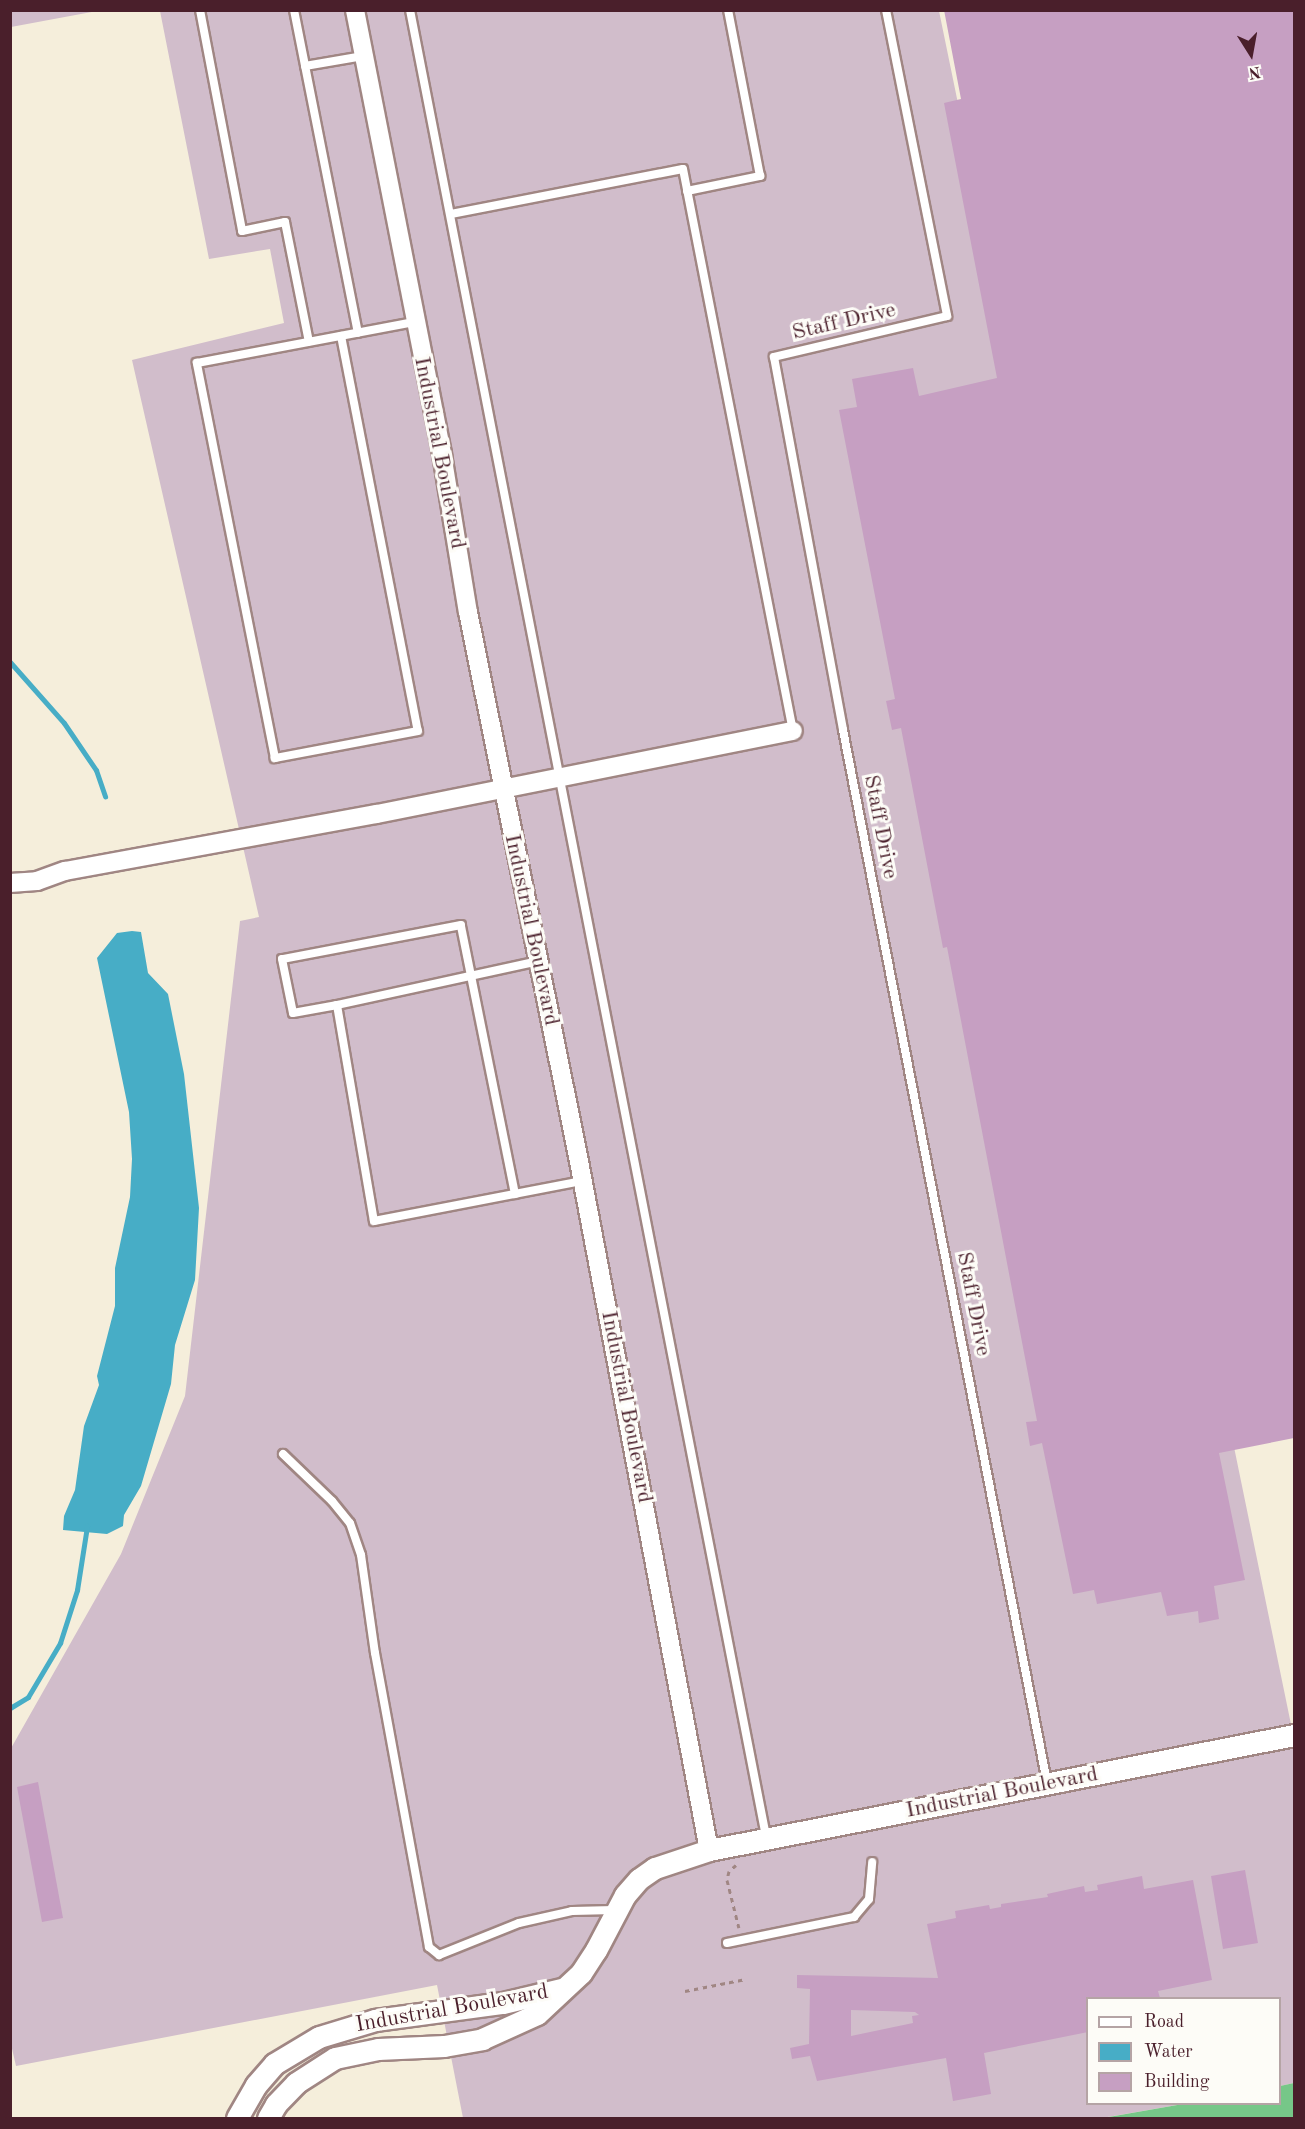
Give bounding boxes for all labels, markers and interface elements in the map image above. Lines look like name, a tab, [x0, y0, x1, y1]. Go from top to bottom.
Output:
north arrow	[1221, 24, 1281, 84]
text: N	[1247, 63, 1262, 81]
street label: Staff Drive	[790, 297, 898, 347]
street label: Industrial Boulevard	[407, 355, 471, 551]
street label: Staff Drive	[857, 773, 903, 881]
street label: Industrial Boulevard	[498, 832, 564, 1028]
street label: Staff Drive	[950, 1250, 996, 1358]
street label: Industrial Boulevard	[594, 1309, 658, 1505]
street label: Industrial Boulevard	[904, 1761, 1100, 1825]
street label: Industrial Boulevard	[354, 1979, 550, 2039]
legend	[1086, 1997, 1281, 2105]
text: Road	[1144, 2013, 1184, 2031]
text: Water	[1144, 2043, 1193, 2061]
text: Building	[1144, 2073, 1209, 2091]

